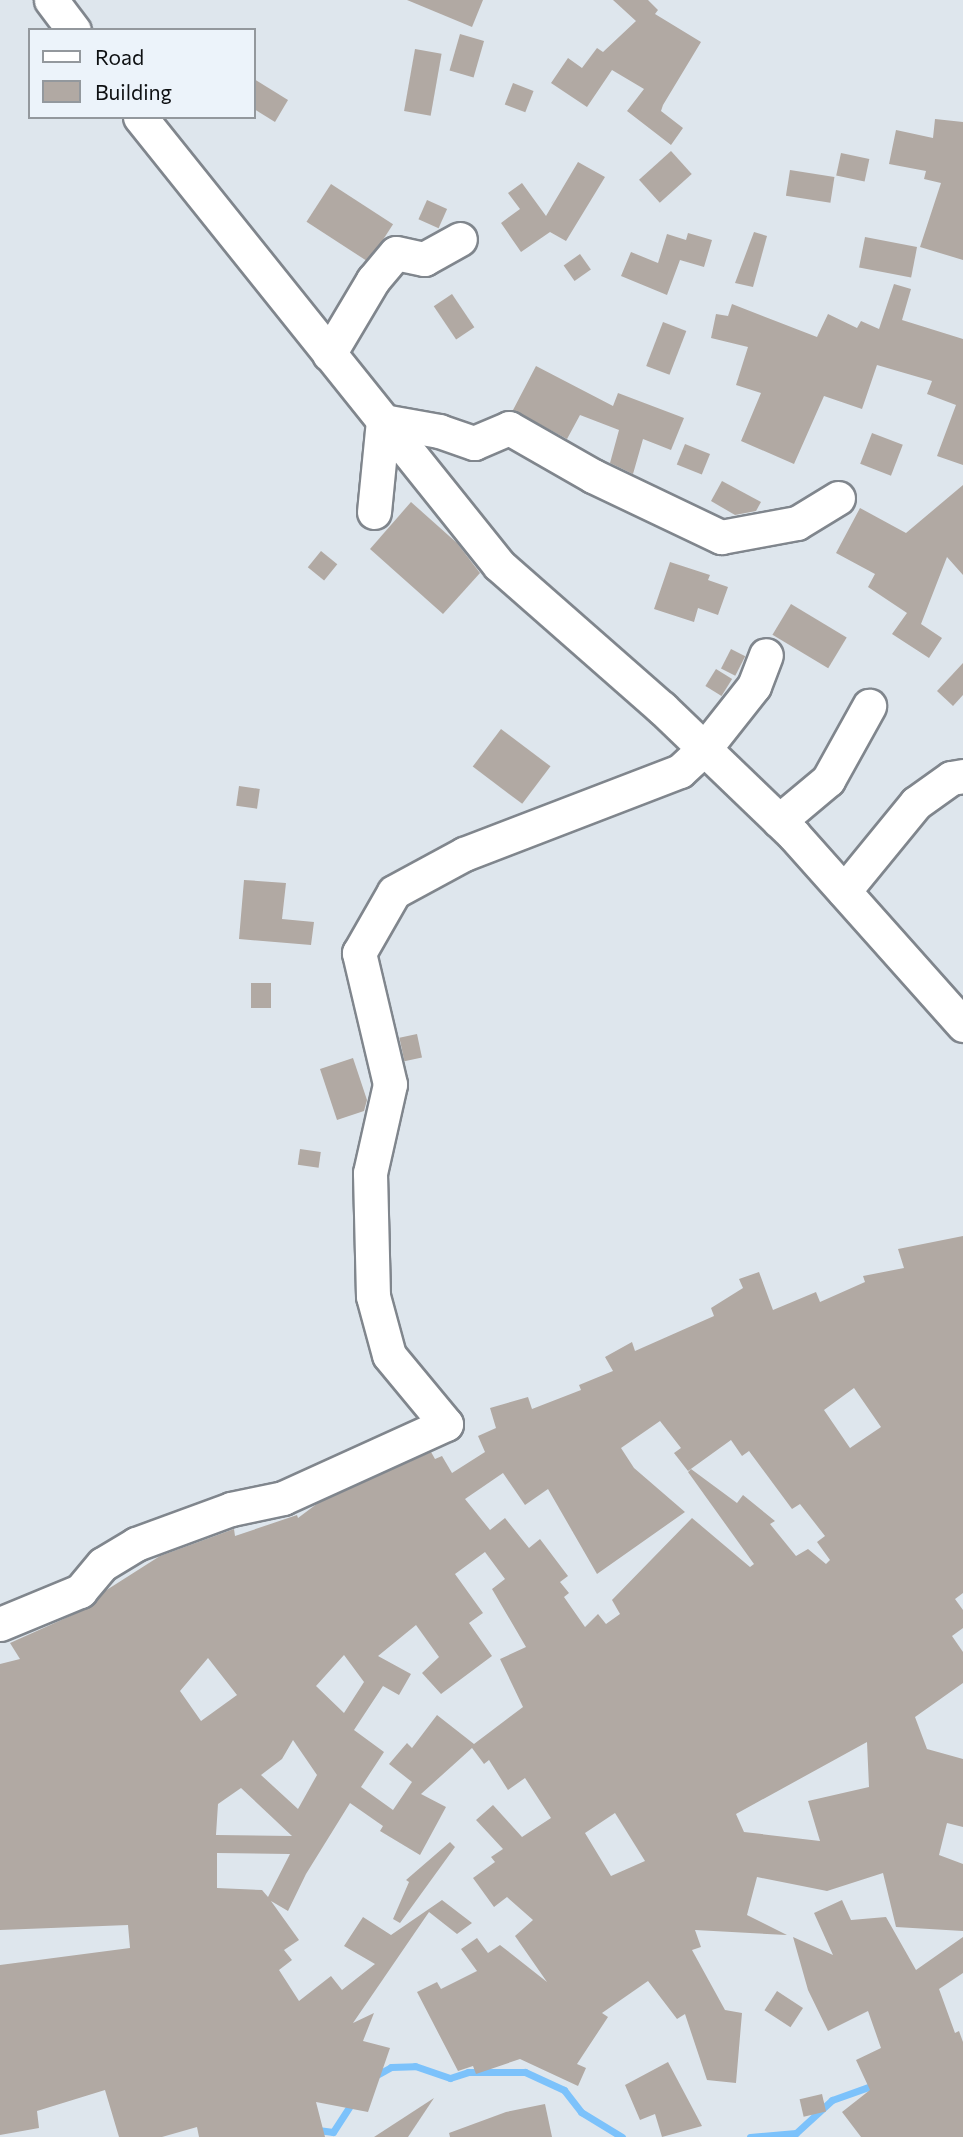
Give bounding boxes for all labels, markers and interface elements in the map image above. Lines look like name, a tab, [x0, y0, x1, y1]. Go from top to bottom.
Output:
legend	[28, 28, 256, 119]
text: Road	[95, 44, 144, 69]
text: Building	[95, 79, 172, 104]

